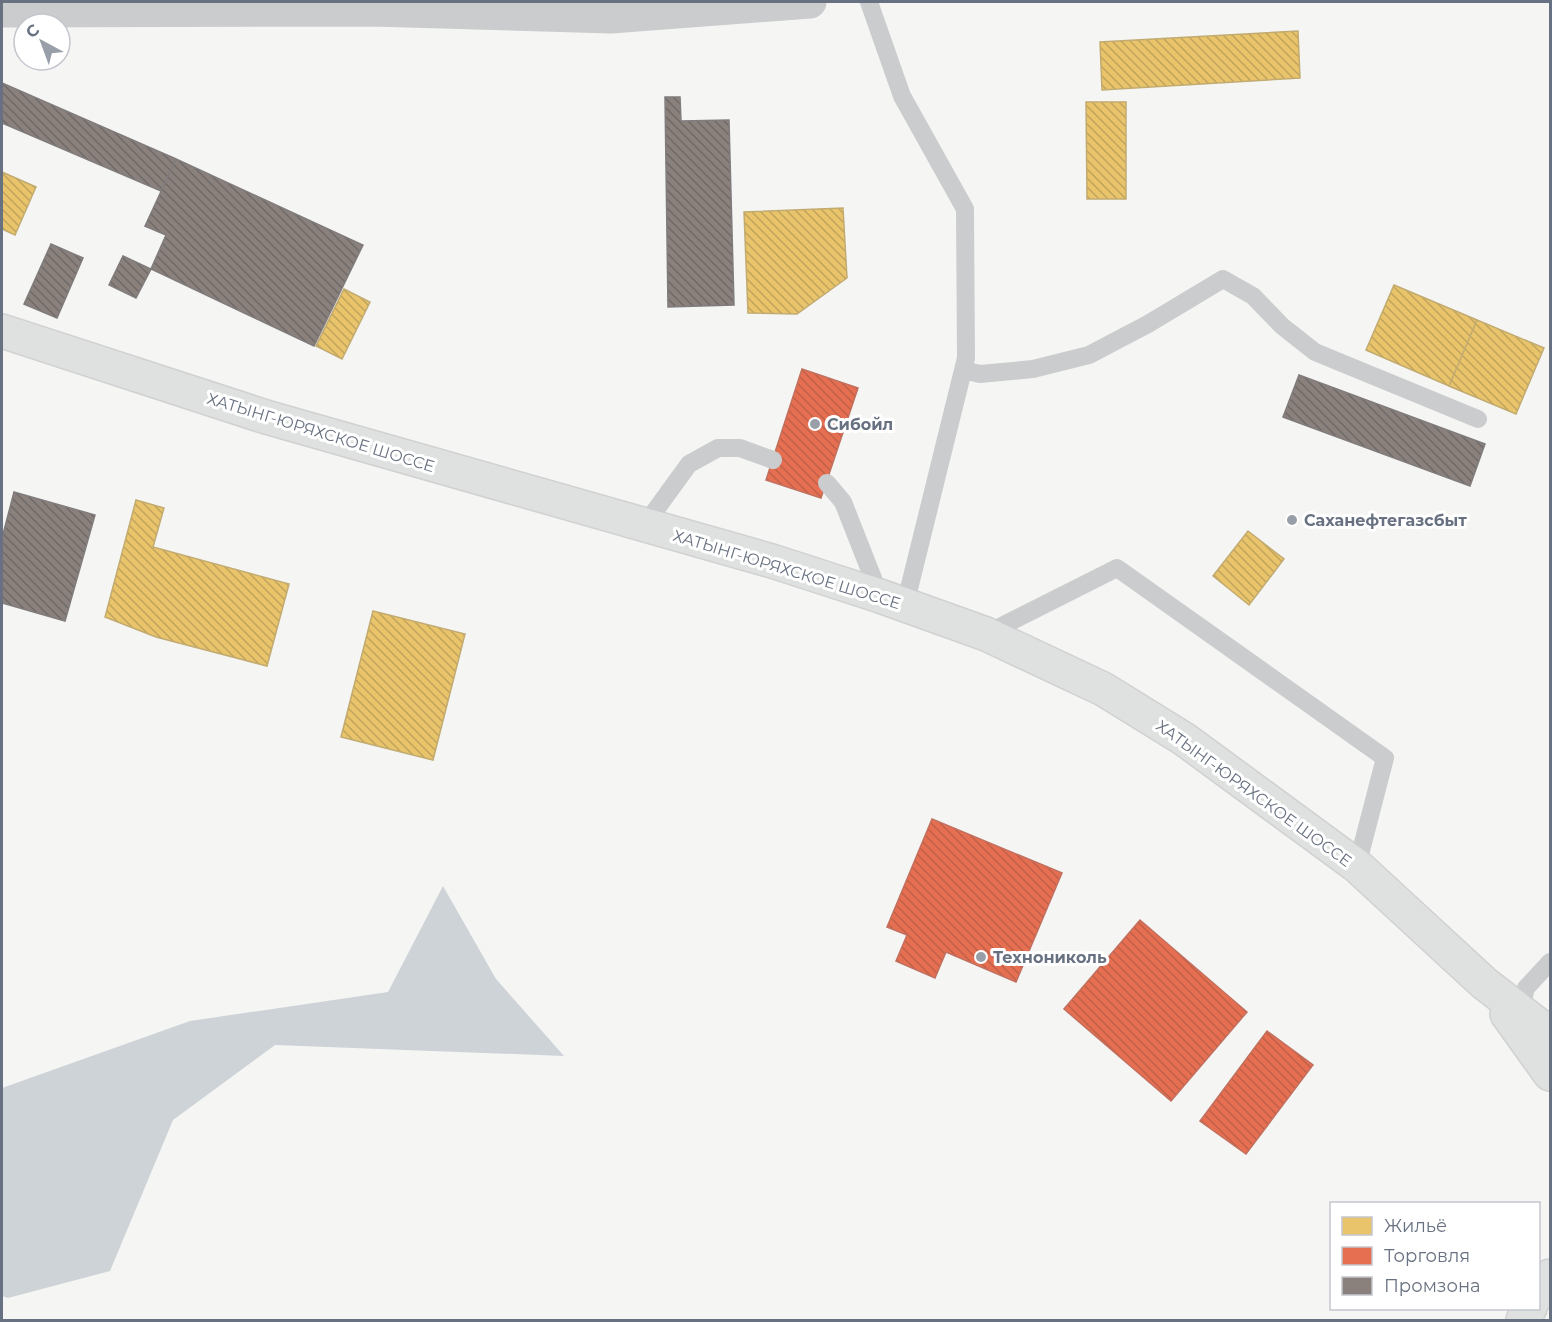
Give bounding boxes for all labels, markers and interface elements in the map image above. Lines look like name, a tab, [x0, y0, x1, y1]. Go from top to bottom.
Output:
north arrow	[12, 12, 72, 72]
text: С	[22, 20, 43, 42]
street label: ХАТЫНГ-ЮРЯХСКОЕ ШОССЕ	[205, 389, 437, 476]
place label: Сибойл	[827, 415, 893, 434]
marker: Сибойл	[808, 417, 822, 431]
place label: Саханефтегазсбыт	[1304, 511, 1467, 530]
marker: Саханефтегазсбыт	[1285, 513, 1299, 527]
street label: ХАТЫНГ-ЮРЯХСКОЕ ШОССЕ	[671, 526, 903, 613]
street label: ХАТЫНГ-ЮРЯХСКОЕ ШОССЕ	[1152, 716, 1355, 871]
place label: Технониколь	[993, 948, 1107, 967]
marker: Технониколь	[974, 950, 988, 964]
legend	[1330, 1202, 1540, 1310]
text: Жильё	[1384, 1215, 1447, 1237]
text: Торговля	[1384, 1245, 1470, 1267]
text: Промзона	[1384, 1275, 1481, 1297]

